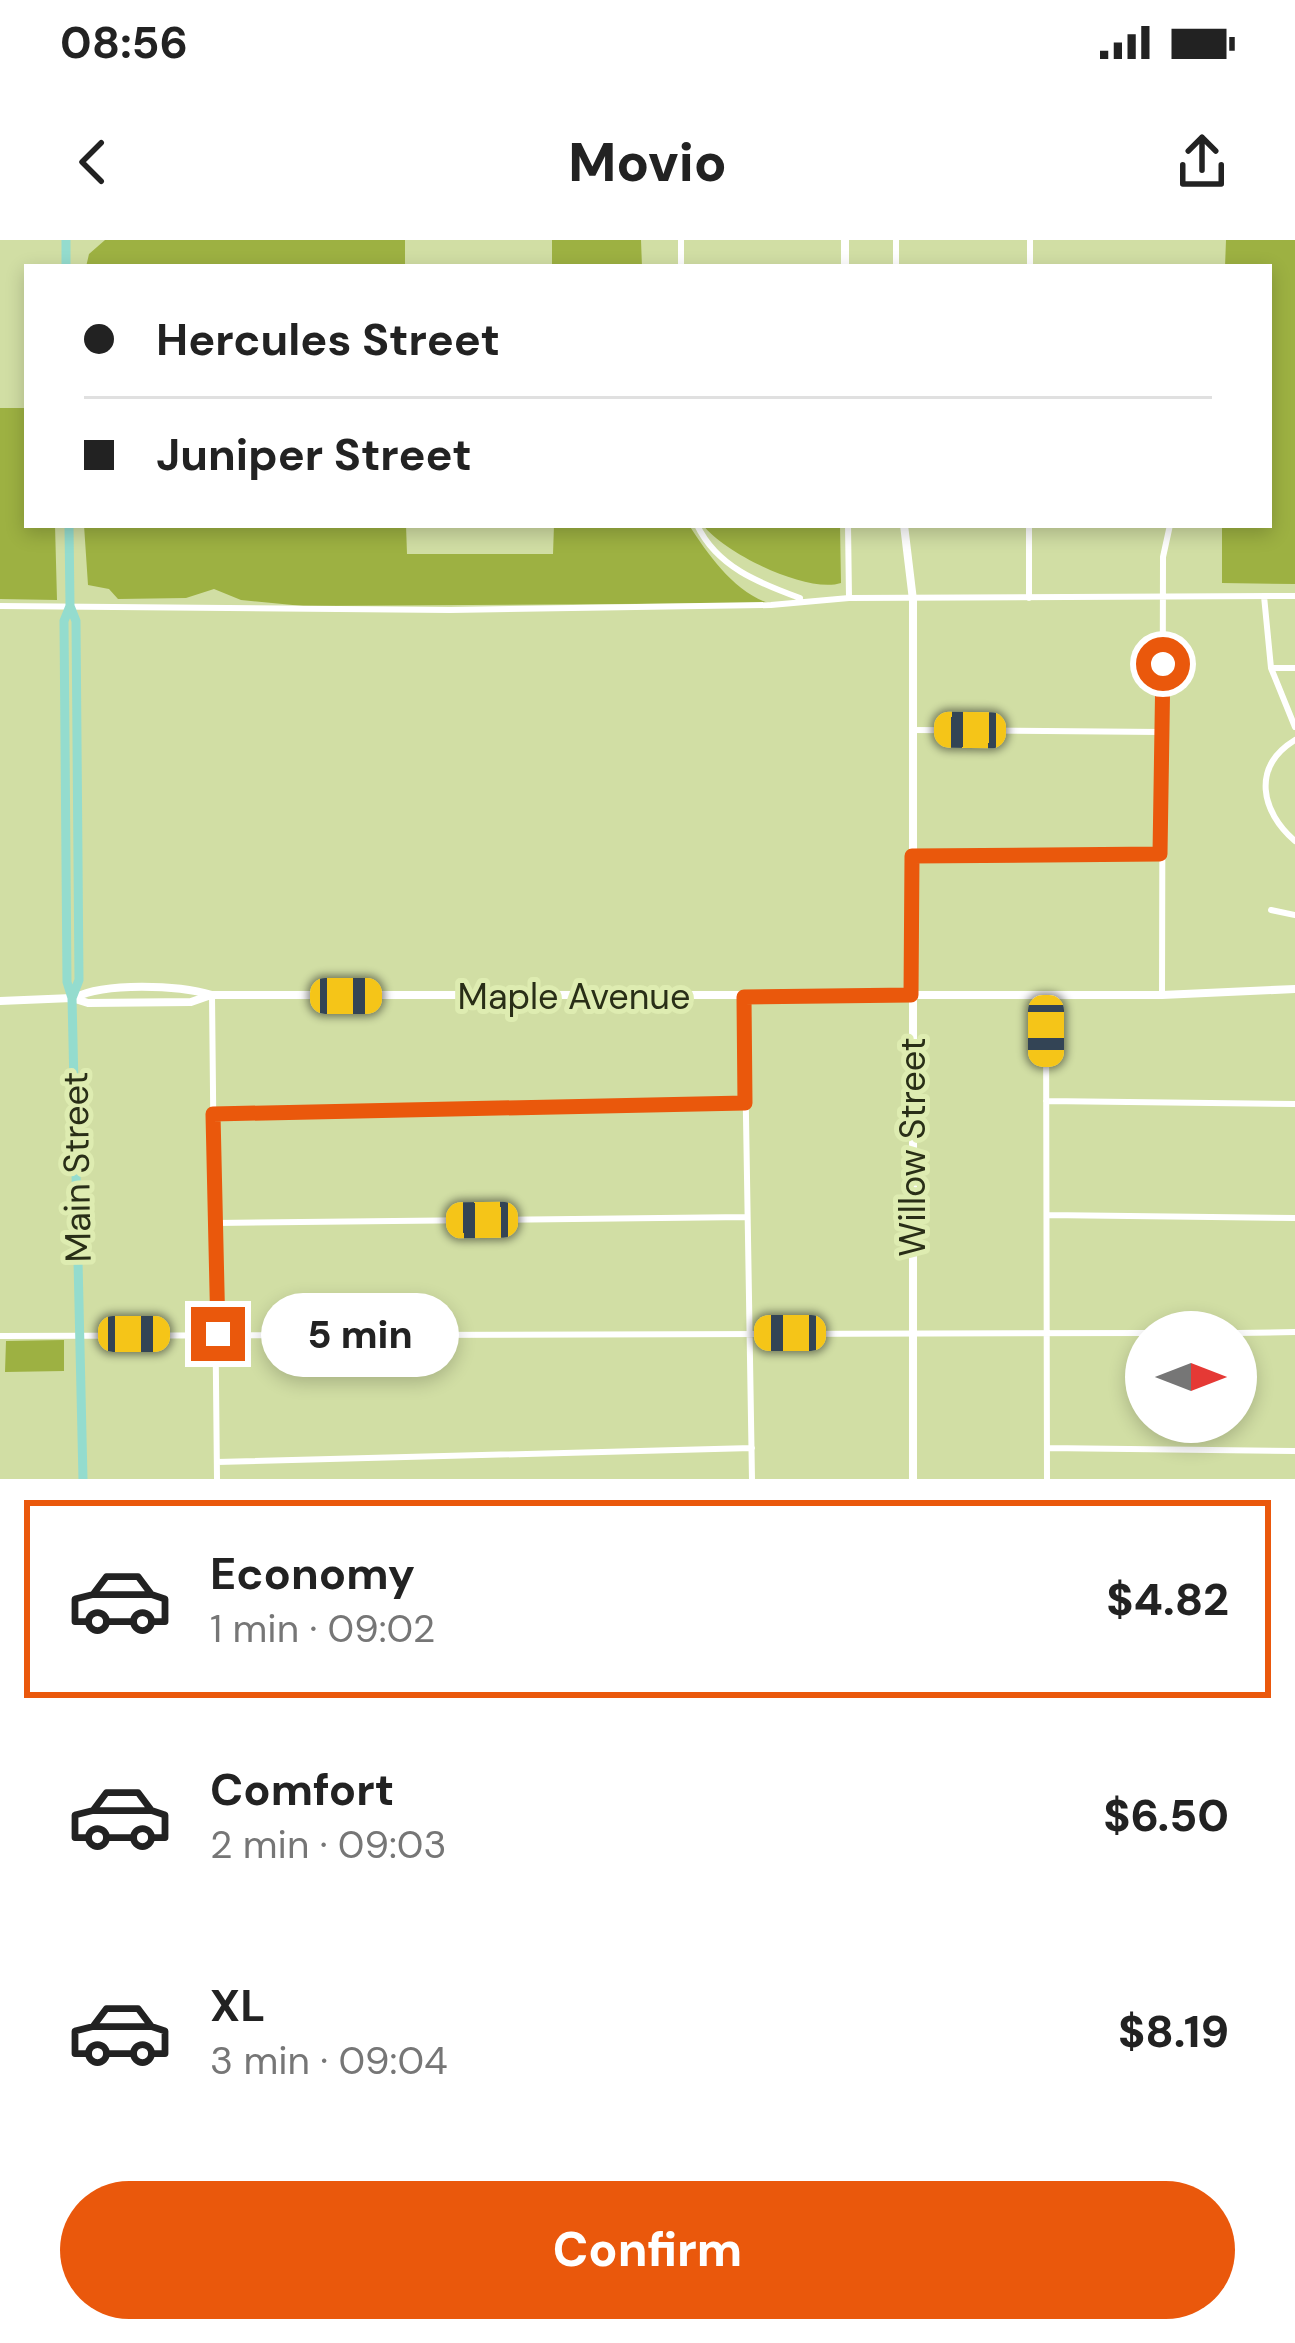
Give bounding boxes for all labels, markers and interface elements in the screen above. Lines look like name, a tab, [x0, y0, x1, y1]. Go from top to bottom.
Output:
text: 08:56	[60, 13, 188, 72]
text: Movio	[568, 127, 727, 198]
icon: back	[60, 129, 126, 195]
icon: share	[1169, 129, 1235, 195]
text: Hercules Street	[156, 310, 500, 369]
text: Juniper Street	[156, 425, 472, 484]
route start	[1136, 637, 1190, 691]
car	[934, 711, 1006, 749]
street label: Maple Avenue	[458, 973, 690, 1020]
car	[310, 978, 382, 1014]
car	[1028, 995, 1064, 1067]
street label: Willow Street	[889, 1037, 936, 1257]
street label: Main Street	[51, 1071, 102, 1263]
car	[446, 1201, 518, 1239]
callout: 5 min	[260, 1292, 458, 1376]
route end	[191, 1307, 245, 1361]
text: 5 min	[307, 1309, 413, 1360]
north arrow	[1125, 1311, 1257, 1443]
map controls	[1125, 1311, 1257, 1443]
car	[754, 1315, 826, 1351]
car	[98, 1316, 170, 1352]
text: Economy	[210, 1544, 415, 1603]
icon: car	[66, 1545, 174, 1653]
text: $4.82	[1106, 1570, 1229, 1629]
text: 1 min · 09:02	[210, 1603, 435, 1654]
text: Comfort	[210, 1760, 394, 1819]
icon: car	[66, 1761, 174, 1869]
text: $6.50	[1103, 1786, 1229, 1845]
text: 2 min · 09:03	[210, 1819, 447, 1870]
text: XL	[210, 1976, 265, 2035]
icon: car	[66, 1977, 174, 2085]
text: $8.19	[1118, 2002, 1229, 2061]
text: 3 min · 09:04	[210, 2035, 448, 2086]
button: Confirm	[60, 2181, 1235, 2319]

